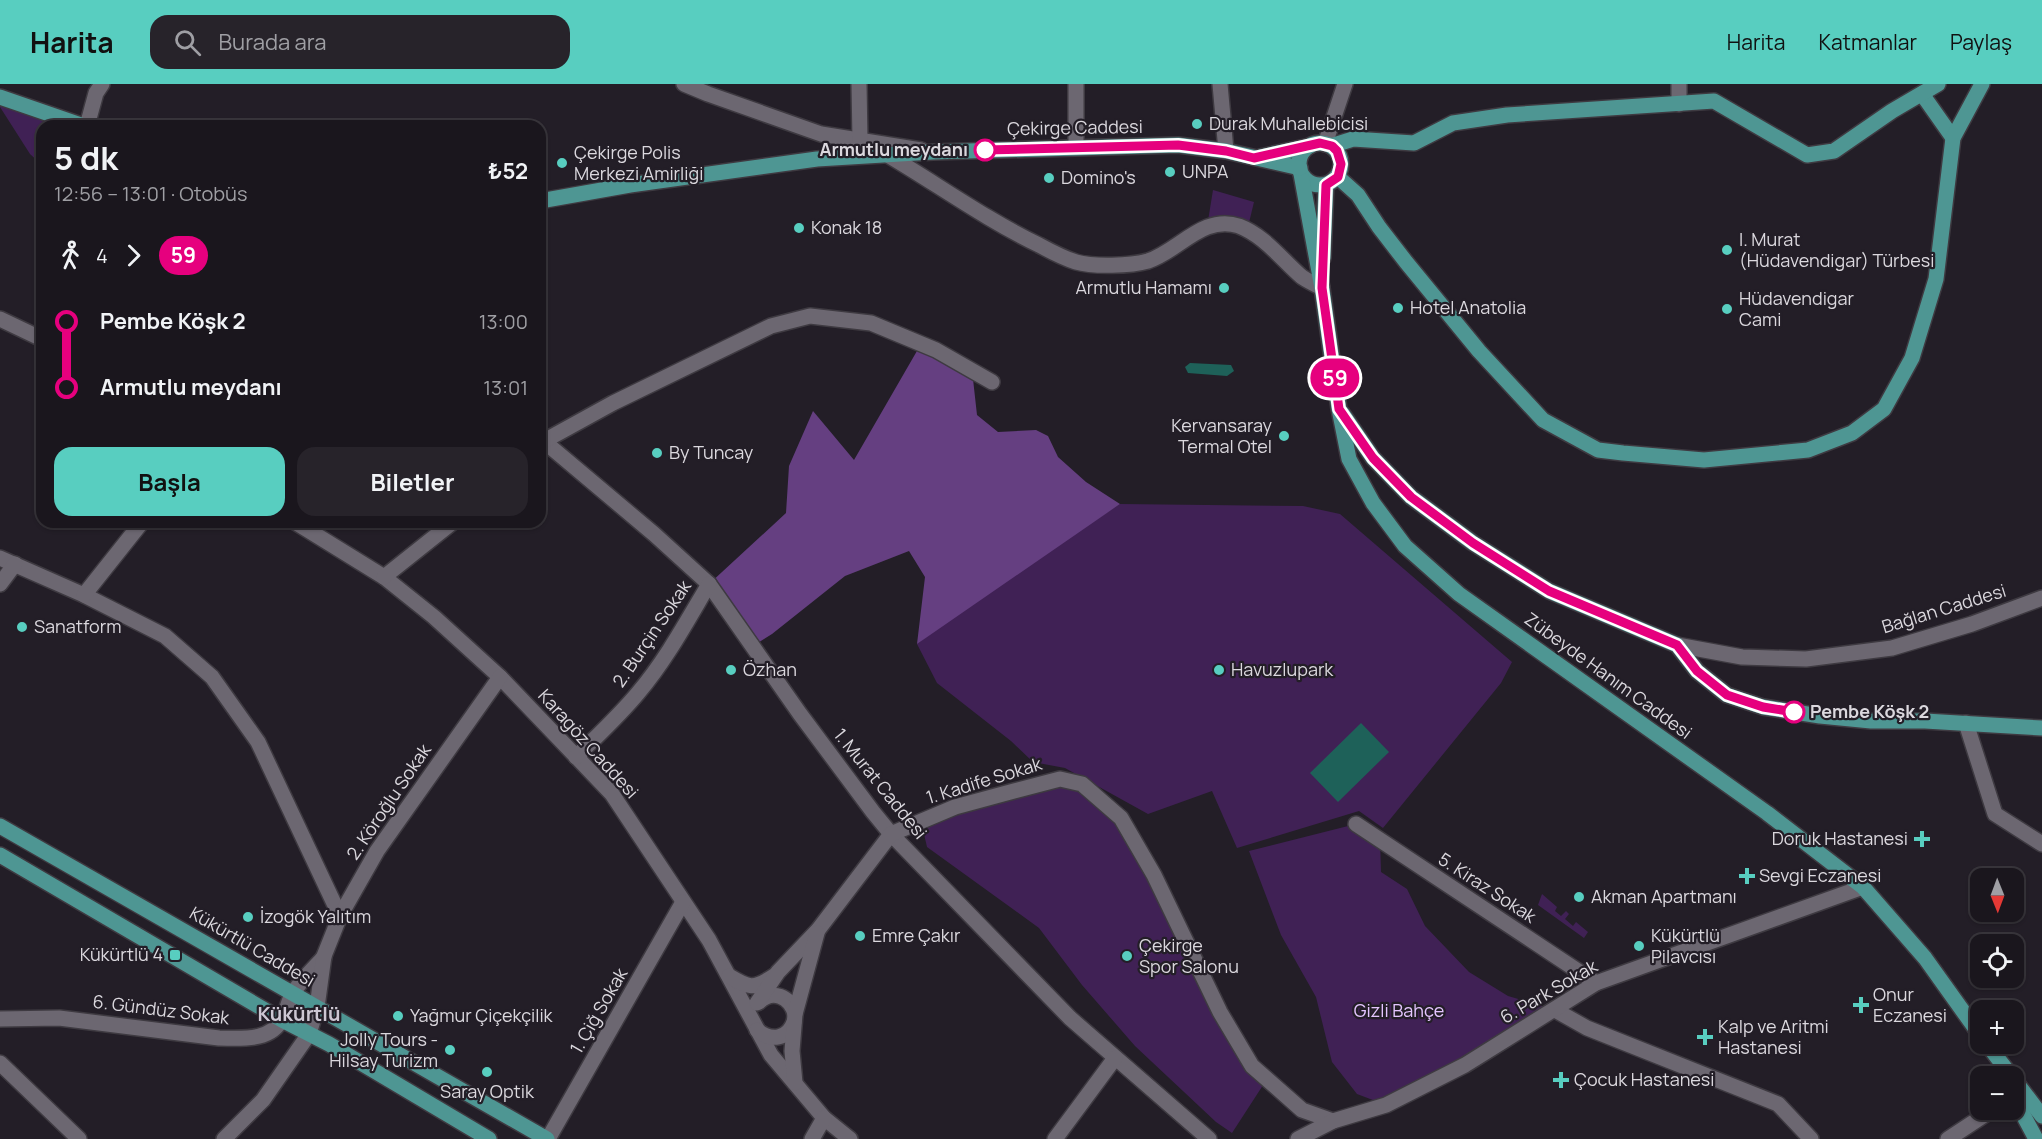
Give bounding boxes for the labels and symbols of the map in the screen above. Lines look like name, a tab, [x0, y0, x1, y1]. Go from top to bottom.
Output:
place label: Durak Muhallebicisi	[1209, 111, 1368, 135]
street label: Çekirge Caddesi	[1007, 114, 1143, 140]
marker: Durak Muhallebicisi	[1190, 117, 1204, 131]
place label: Armutlu meydanı	[819, 137, 968, 161]
marker: Armutlu meydanı	[974, 139, 996, 161]
place label: Çekirge Polis Merkezi Amirliği	[574, 140, 703, 185]
marker: Çekirge Polis Merkezi Amirliği	[555, 156, 569, 170]
place label: UNPA	[1182, 159, 1229, 183]
place label: Domino's	[1061, 165, 1136, 189]
marker: UNPA	[1163, 165, 1177, 179]
marker: Domino's	[1042, 171, 1056, 185]
place label: Konak 18	[811, 215, 882, 239]
marker: Konak 18	[792, 221, 806, 235]
place label: I. Murat (Hüdavendigar) Türbesi	[1739, 227, 1934, 272]
marker: I. Murat (Hüdavendigar) Türbesi	[1720, 243, 1734, 257]
place label: Armutlu Hamamı	[1075, 275, 1212, 299]
marker: Armutlu Hamamı	[1217, 281, 1231, 295]
place label: Hüdavendigar Cami	[1739, 286, 1855, 331]
place label: Hotel Anatolia	[1410, 295, 1526, 319]
marker: Hotel Anatolia	[1391, 301, 1405, 315]
marker: Hüdavendigar Cami	[1720, 302, 1734, 316]
line badge: 59	[1308, 358, 1362, 398]
place label: Kervansaray Termal Otel	[1171, 413, 1272, 458]
marker: Kervansaray Termal Otel	[1277, 429, 1291, 443]
place label: By Tuncay	[669, 440, 754, 464]
marker: By Tuncay	[650, 446, 664, 460]
street label: 2. Burçin Sokak	[606, 574, 696, 692]
street label: Bağlan Caddesi	[1879, 578, 2009, 638]
street label: Zübeyde Hanım Caddesi	[1520, 606, 1697, 744]
place label: Sanatform	[34, 614, 121, 638]
marker: Sanatform	[15, 620, 29, 634]
place label: Özhan	[743, 657, 797, 681]
place label: Havuzlupark	[1231, 657, 1334, 681]
marker: Özhan	[724, 663, 738, 677]
marker: Havuzlupark	[1212, 663, 1226, 677]
street label: Karagöz Caddesi	[533, 684, 644, 803]
place label: Pembe Köşk 2	[1810, 699, 1929, 723]
marker: Pembe Köşk 2	[1783, 701, 1805, 723]
street label: 1. Murat Caddesi	[829, 723, 933, 844]
street label: 2. Köroğlu Sokak	[341, 738, 436, 864]
street label: 1. Kadife Sokak	[923, 751, 1045, 809]
place label: Doruk Hastanesi	[1772, 826, 1908, 850]
marker: Doruk Hastanesi	[1913, 830, 1931, 848]
street label: 5. Kiraz Sokak	[1434, 847, 1542, 928]
place label: Sevgi Eczanesi	[1759, 863, 1882, 887]
north arrow	[1970, 868, 2024, 922]
marker: Sevgi Eczanesi	[1740, 869, 1754, 883]
place label: Akman Apartmanı	[1591, 884, 1737, 908]
marker: Akman Apartmanı	[1572, 890, 1586, 904]
street label: Kükürtlü Caddesi	[185, 901, 320, 992]
place label: İzogök Yalıtım	[260, 904, 371, 928]
marker: İzogök Yalıtım	[241, 910, 255, 924]
place label: Emre Çakır	[872, 923, 961, 947]
place label: Kükürtlü Pilavcısı	[1651, 923, 1720, 968]
marker: Emre Çakır	[853, 929, 867, 943]
place label: Çekirge Spor Salonu	[1139, 933, 1239, 978]
marker: Kükürtlü Pilavcısı	[1632, 939, 1646, 953]
place label: Kükürtlü 4	[80, 942, 163, 966]
marker: Kükürtlü 4	[168, 948, 182, 962]
marker: Çekirge Spor Salonu	[1120, 949, 1134, 963]
street label: 6. Park Sokak	[1496, 953, 1602, 1029]
street label: 1. Çiğ Sokak	[564, 962, 633, 1058]
place label: Onur Eczanesi	[1873, 982, 1947, 1027]
street label: 6. Gündüz Sokak	[91, 989, 232, 1029]
park label: Gizli Bahçe	[1354, 998, 1444, 1022]
marker: Onur Eczanesi	[1854, 998, 1868, 1012]
district label: Kükürtlü	[258, 1000, 340, 1027]
place label: Yağmur Çiçekçilik	[410, 1003, 554, 1027]
marker: Yağmur Çiçekçilik	[391, 1009, 405, 1023]
place label: Kalp ve Aritmi Hastanesi	[1718, 1014, 1829, 1059]
place label: Jolly Tours - Hilsay Turizm	[329, 1027, 438, 1072]
marker: Kalp ve Aritmi Hastanesi	[1696, 1028, 1714, 1046]
marker: Jolly Tours - Hilsay Turizm	[443, 1043, 457, 1057]
marker: Saray Optik	[480, 1065, 494, 1079]
place label: Çocuk Hastanesi	[1574, 1067, 1715, 1091]
marker: Çocuk Hastanesi	[1552, 1071, 1570, 1089]
place label: Saray Optik	[440, 1079, 535, 1103]

